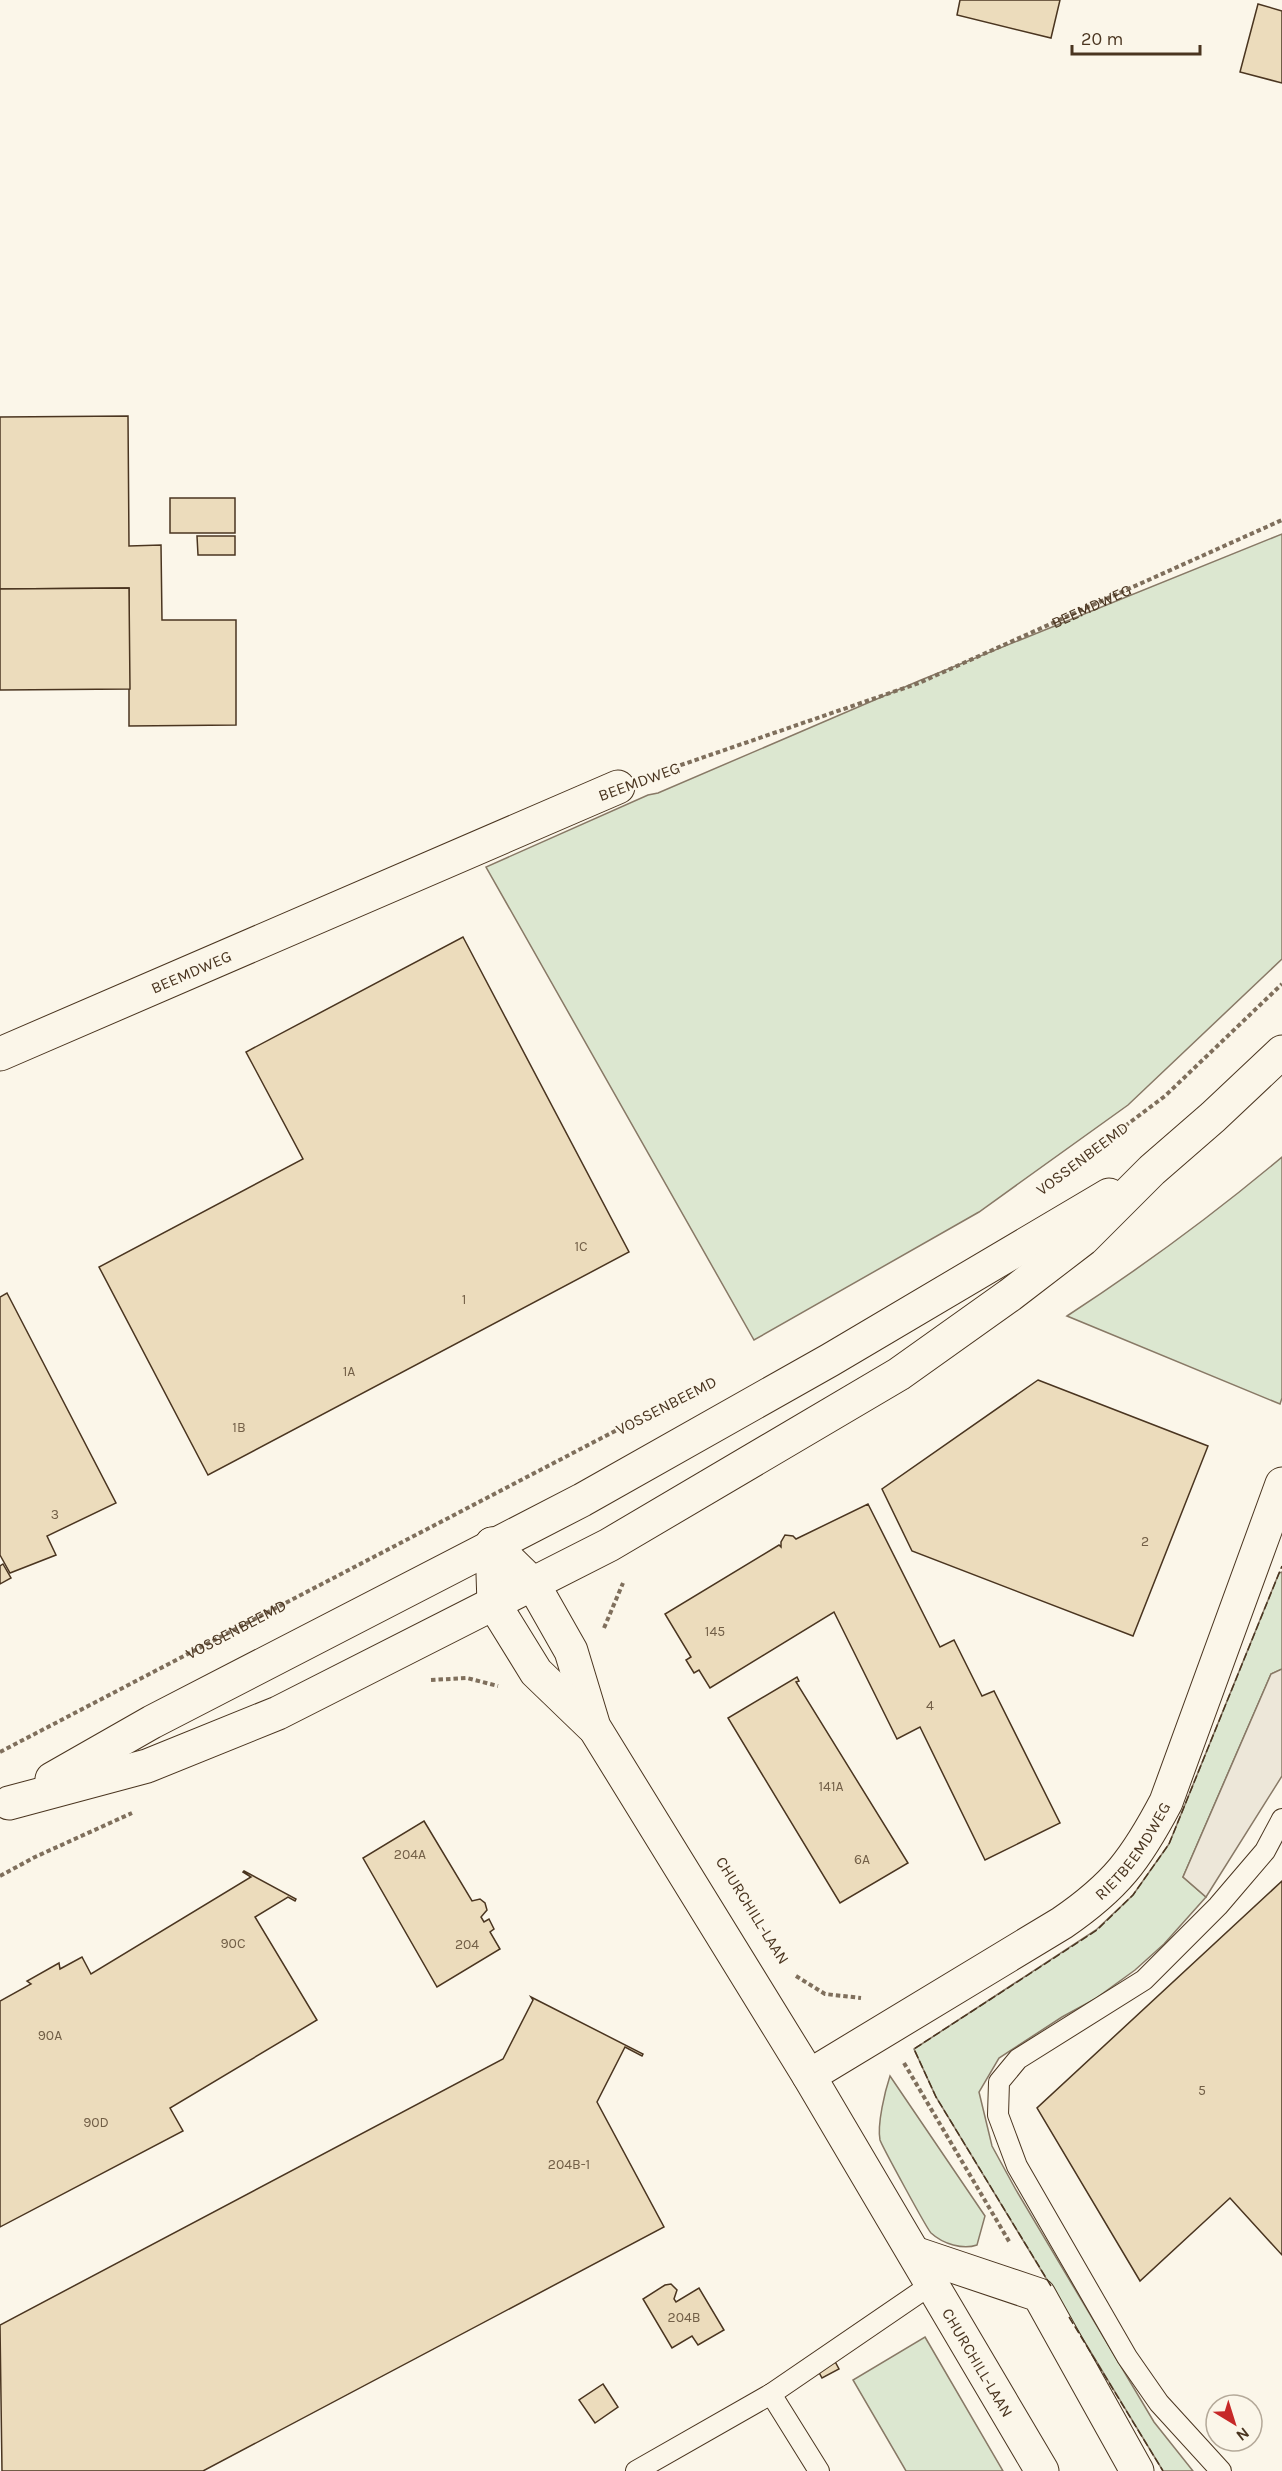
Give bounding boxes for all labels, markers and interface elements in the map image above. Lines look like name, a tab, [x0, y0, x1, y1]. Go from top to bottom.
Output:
scale bar	[1072, 18, 1200, 56]
text: 20 m	[1081, 28, 1123, 50]
street label: BEEMDWEG	[1048, 580, 1134, 632]
street label: BEEMDWEG	[596, 758, 683, 805]
street label: BEEMDWEG	[148, 946, 234, 998]
street label: VOSSENBEEMD	[1032, 1118, 1132, 1199]
house number: 1C	[574, 1238, 588, 1255]
house number: 1	[462, 1291, 466, 1308]
house number: 1A	[343, 1363, 355, 1380]
street label: VOSSENBEEMD	[613, 1372, 720, 1439]
house number: 1B	[232, 1419, 246, 1436]
house number: 3	[51, 1506, 59, 1523]
house number: 2	[1141, 1533, 1149, 1550]
street label: VOSSENBEEMD	[183, 1595, 289, 1663]
house number: 145	[705, 1623, 725, 1640]
house number: 4	[926, 1697, 934, 1714]
house number: 141A	[818, 1778, 844, 1795]
street label: RIETBEEMDWEG	[1091, 1799, 1174, 1904]
house number: 204A	[394, 1846, 426, 1863]
house number: 6A	[854, 1851, 870, 1868]
street label: CHURCHILL-LAAN	[712, 1853, 793, 1967]
house number: 90C	[220, 1935, 246, 1952]
house number: 204	[455, 1936, 479, 1953]
house number: 90A	[38, 2027, 62, 2044]
house number: 5	[1198, 2082, 1206, 2099]
house number: 90D	[83, 2114, 109, 2131]
house number: 204B-1	[548, 2156, 590, 2173]
street label: CHURCHILL-LAAN	[938, 2305, 1017, 2420]
house number: 204B	[668, 2309, 700, 2326]
north arrow	[1204, 2393, 1264, 2453]
text: N	[1233, 2423, 1253, 2445]

